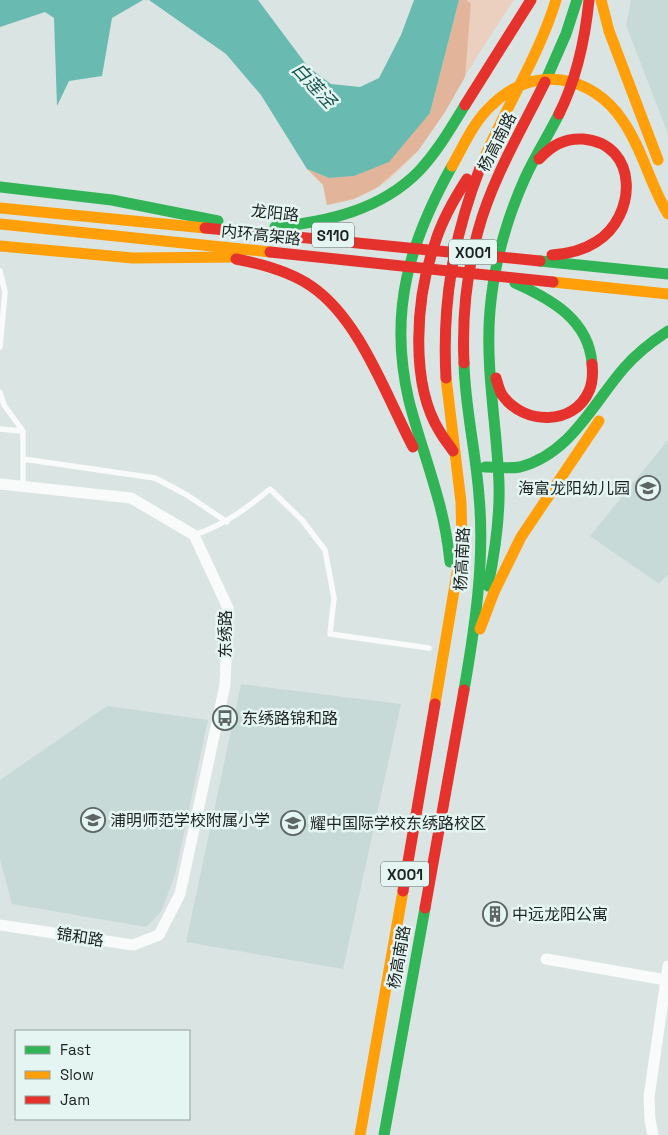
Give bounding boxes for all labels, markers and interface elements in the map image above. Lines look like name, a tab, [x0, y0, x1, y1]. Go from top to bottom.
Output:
water label: 白莲泾	[287, 57, 342, 114]
street label: 杨高南路	[473, 109, 521, 175]
street label: 龙阳路	[250, 200, 300, 226]
street label: 内环高架路	[220, 220, 302, 250]
road number: S110	[312, 222, 354, 248]
road number: X001	[449, 240, 497, 264]
school or university icon: 海富龙阳幼儿园	[635, 475, 661, 501]
place label: 海富龙阳幼儿园	[518, 478, 630, 499]
street label: 杨高南路	[450, 526, 474, 592]
street label: 东绣路	[215, 610, 236, 658]
bus stop icon: 东绣路锦和路	[212, 705, 238, 731]
place label: 东绣路锦和路	[242, 708, 338, 729]
school or university icon: 浦明师范学校附属小学	[80, 807, 106, 833]
place label: 浦明师范学校附属小学	[110, 810, 270, 831]
school or university icon: 耀中国际学校东绣路校区	[280, 810, 306, 836]
place label: 耀中国际学校东绣路校区	[310, 813, 486, 834]
road number: X001	[381, 862, 429, 886]
building icon: 中远龙阳公寓	[482, 901, 508, 927]
place label: 中远龙阳公寓	[512, 904, 608, 925]
street label: 锦和路	[55, 923, 105, 951]
street label: 杨高南路	[383, 924, 415, 990]
legend	[15, 1030, 190, 1120]
text: Fast	[60, 1040, 91, 1059]
text: Slow	[60, 1065, 94, 1084]
text: Jam	[60, 1090, 90, 1109]

